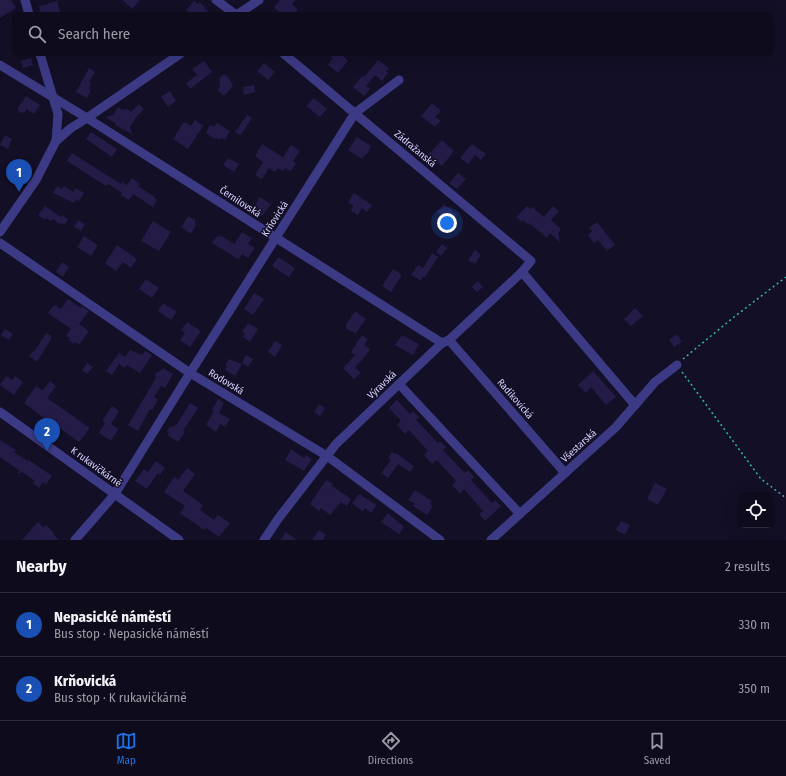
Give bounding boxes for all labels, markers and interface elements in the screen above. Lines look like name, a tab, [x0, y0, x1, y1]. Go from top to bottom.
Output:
search box	[12, 12, 774, 56]
icon: search	[26, 23, 48, 45]
text: Search here	[58, 25, 130, 43]
street label: Zádražanská	[392, 128, 438, 170]
pin: 1	[6, 159, 32, 192]
street label: Černilovská	[217, 182, 264, 220]
street label: Krňovická	[259, 199, 291, 239]
your location	[437, 213, 457, 233]
street label: Rodovská	[206, 367, 246, 397]
street label: Výravská	[364, 368, 399, 402]
street label: Radíkovická	[494, 376, 536, 421]
pin: 2	[34, 418, 60, 451]
street label: Všestarská	[559, 427, 599, 465]
street label: K rukavičkárně	[68, 445, 124, 490]
map controls	[738, 492, 774, 528]
button: locate	[738, 492, 774, 528]
text: Nearby	[16, 556, 67, 577]
text: 2 results	[725, 559, 770, 574]
text: Nepasické náměstí	[54, 608, 171, 626]
text: 1	[26, 617, 32, 632]
text: 330 m	[738, 617, 770, 632]
text: Bus stop · Nepasické náměstí	[54, 626, 209, 641]
text: Krňovická	[54, 672, 116, 690]
text: 2	[26, 681, 32, 696]
text: 350 m	[738, 681, 770, 696]
text: Bus stop · K rukavičkárně	[54, 690, 187, 705]
tab: Map	[115, 730, 137, 767]
tab: Directions	[368, 730, 413, 767]
tab: Saved	[644, 730, 671, 767]

